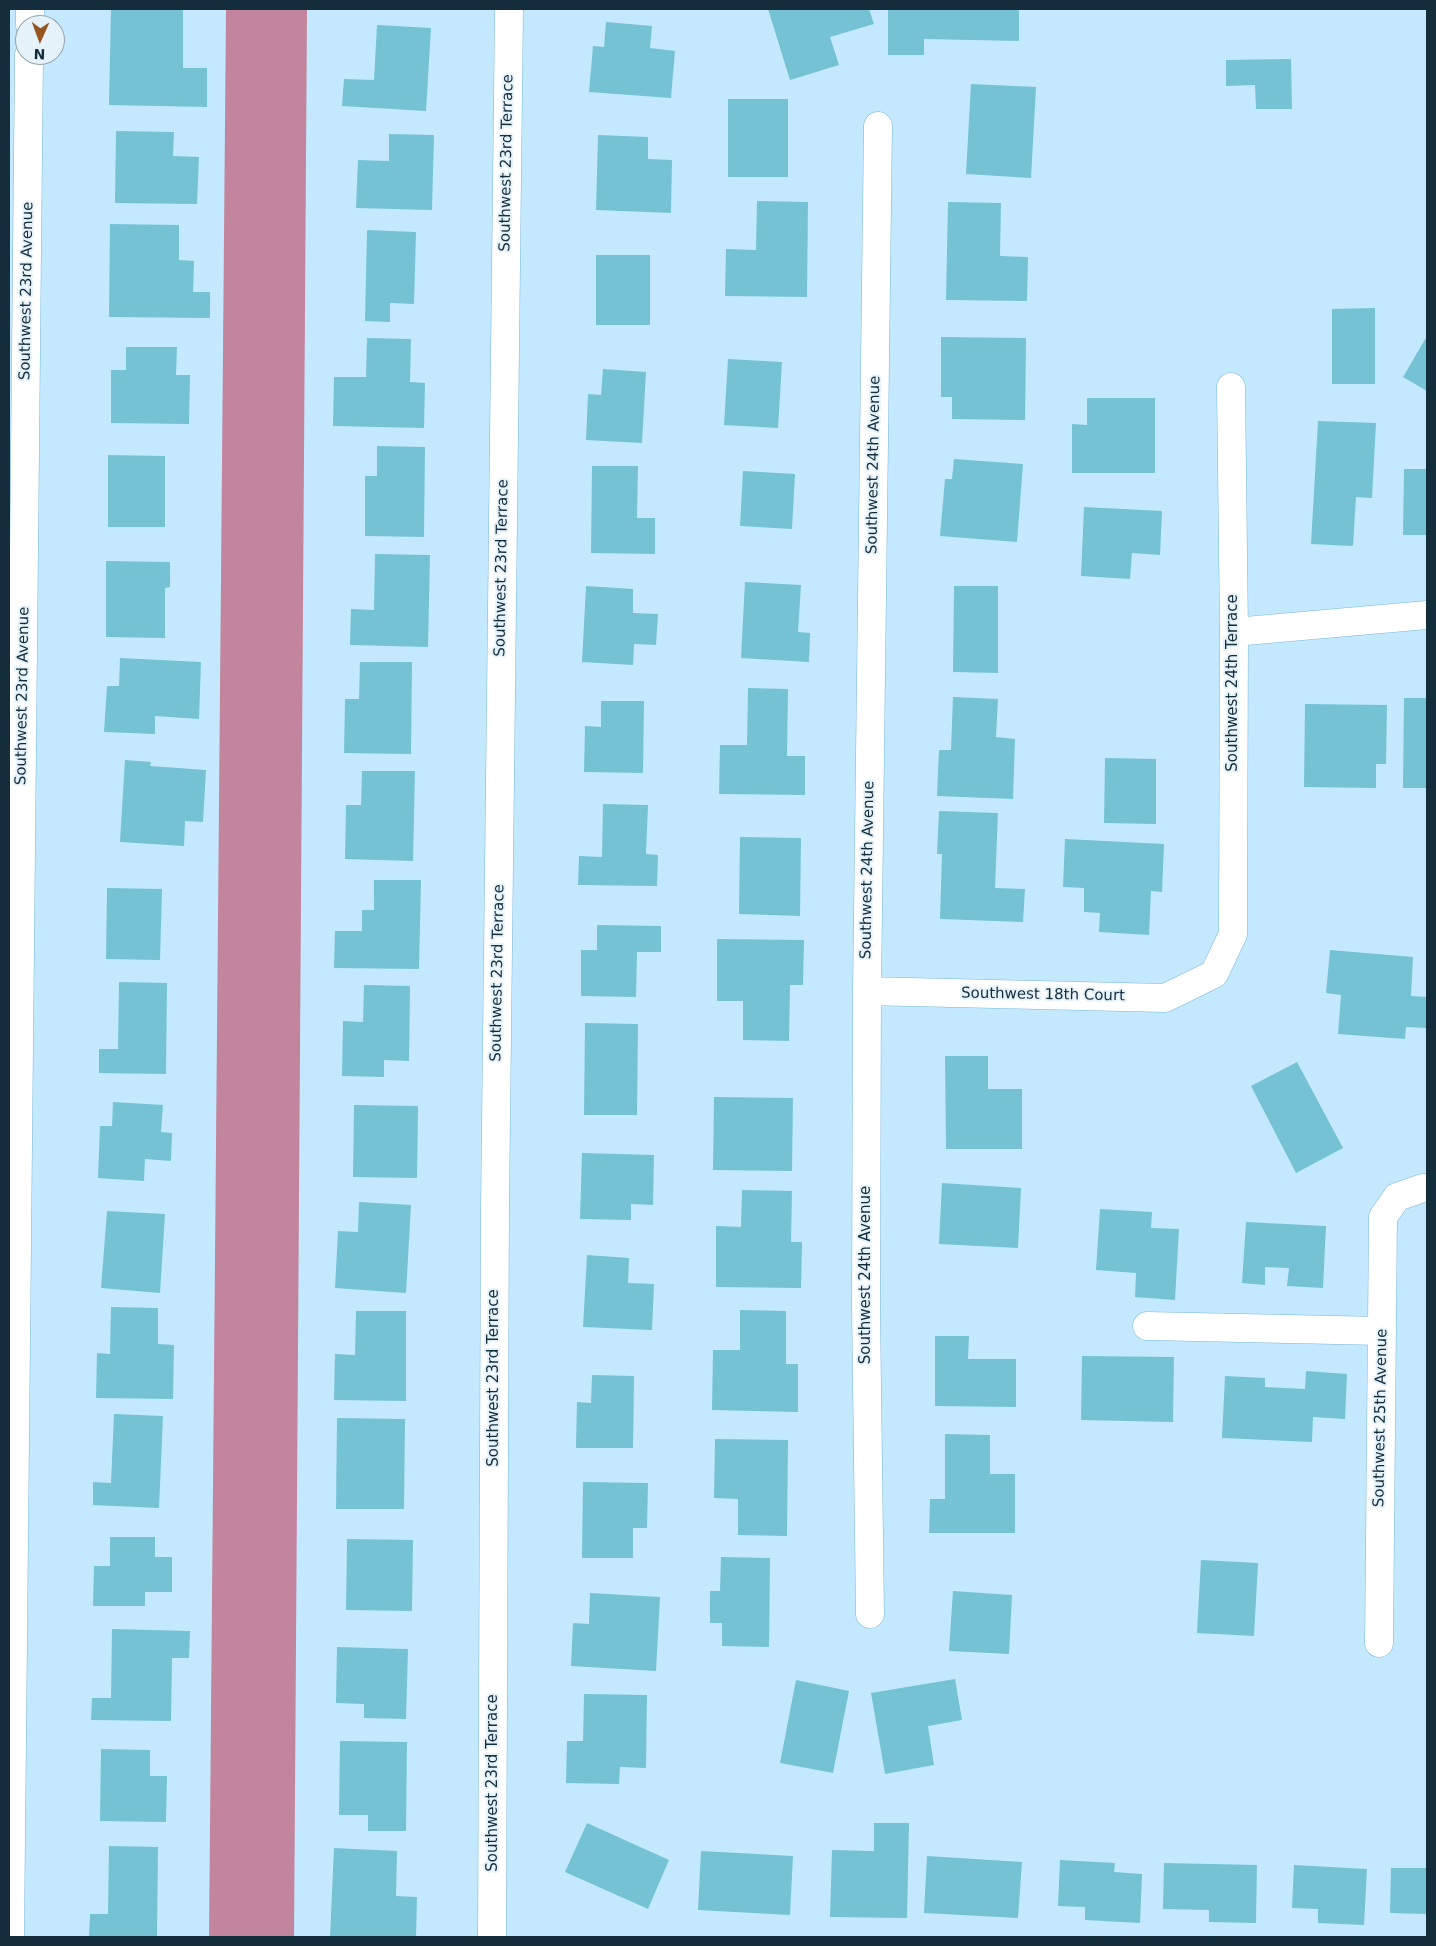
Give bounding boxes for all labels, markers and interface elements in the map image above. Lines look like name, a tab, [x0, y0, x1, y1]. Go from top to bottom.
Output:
north arrow	[15, 15, 65, 65]
text: N	[33, 46, 46, 62]
street label: Southwest 23rd Terrace	[496, 74, 518, 252]
street label: Southwest 23rd Avenue	[16, 202, 38, 380]
street label: Southwest 24th Avenue	[863, 376, 885, 554]
street label: Southwest 23rd Terrace	[491, 479, 513, 657]
street label: Southwest 24th Terrace	[1224, 594, 1242, 772]
street label: Southwest 23rd Avenue	[12, 607, 34, 785]
street label: Southwest 24th Avenue	[857, 781, 879, 959]
street label: Southwest 23rd Terrace	[487, 884, 509, 1062]
street label: Southwest 18th Court	[961, 985, 1125, 1005]
street label: Southwest 24th Avenue	[857, 1186, 875, 1364]
street label: Southwest 23rd Terrace	[485, 1289, 503, 1467]
street label: Southwest 25th Avenue	[1370, 1329, 1392, 1507]
street label: Southwest 23rd Terrace	[484, 1694, 502, 1872]

